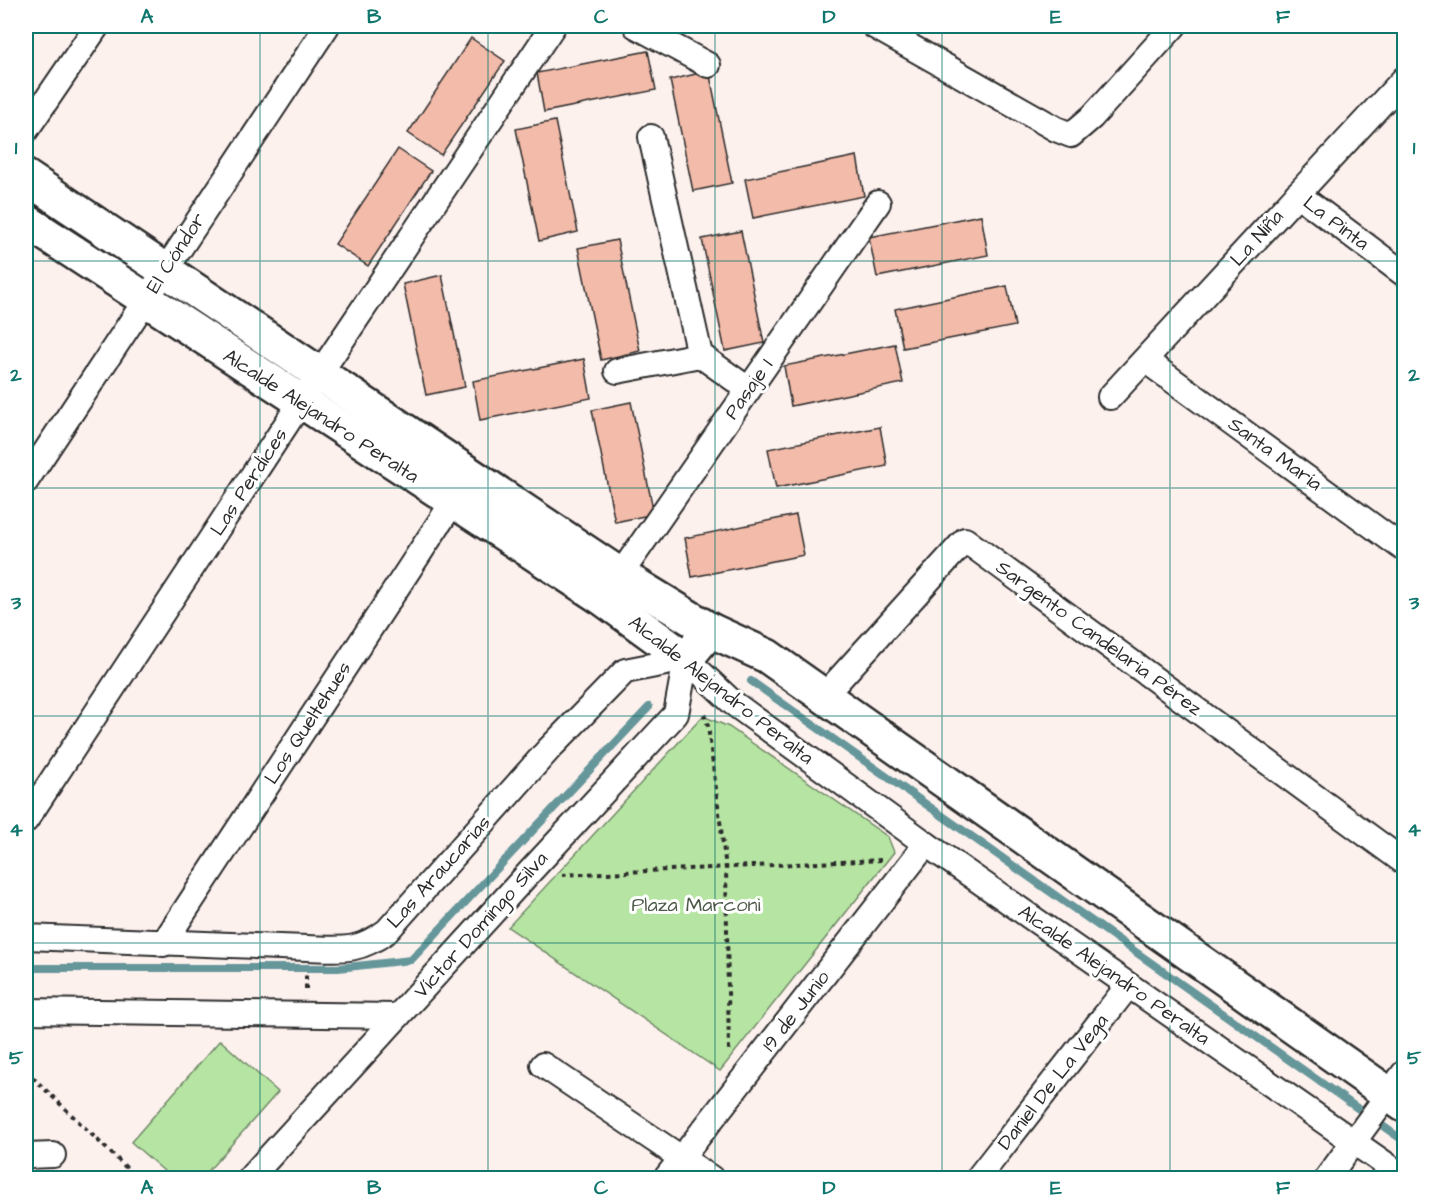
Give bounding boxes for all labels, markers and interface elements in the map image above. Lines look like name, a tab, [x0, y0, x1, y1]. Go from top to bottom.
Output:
text: A	[141, 3, 154, 31]
text: B	[367, 3, 382, 31]
text: C	[594, 3, 609, 31]
text: D	[823, 3, 836, 31]
text: E	[1050, 3, 1062, 31]
text: F	[1276, 3, 1291, 31]
text: 1	[15, 134, 18, 162]
text: 1	[1413, 134, 1416, 162]
street label: La Pinta	[1297, 189, 1375, 257]
street label: La Niña	[1224, 203, 1290, 273]
street label: El Cóndor	[139, 207, 213, 299]
street label: Alcalde Alejandro Peralta	[218, 342, 424, 490]
street label: Pasaje I	[718, 353, 780, 425]
text: 2	[9, 361, 22, 389]
text: 2	[1407, 361, 1420, 389]
street label: Santa María	[1222, 410, 1328, 498]
street label: Las Perdices	[204, 423, 294, 541]
street label: Sargento Candelaria Pérez	[990, 554, 1208, 723]
text: 3	[10, 589, 22, 617]
text: 3	[1408, 589, 1420, 617]
street label: Alcalde Alejandro Peralta	[622, 609, 820, 771]
street label: Los Queltehues	[258, 656, 358, 790]
street label: Las Araucarias	[381, 809, 497, 935]
text: 4	[9, 816, 23, 844]
text: 4	[1407, 816, 1421, 844]
street label: Víctor Domingo Silva	[408, 846, 555, 1005]
park label: Plaza Marconi	[632, 891, 760, 919]
street label: Alcalde Alejandro Peralta	[1012, 898, 1216, 1052]
street label: 19 de Junio	[755, 965, 837, 1057]
street label: Daniel De La Vega	[991, 1008, 1116, 1157]
text: 5	[9, 1044, 24, 1072]
text: 5	[1407, 1044, 1422, 1072]
text: A	[141, 1174, 154, 1202]
text: B	[367, 1174, 382, 1202]
text: C	[594, 1174, 609, 1202]
text: D	[823, 1174, 836, 1202]
text: E	[1050, 1174, 1062, 1202]
text: F	[1276, 1174, 1291, 1202]

